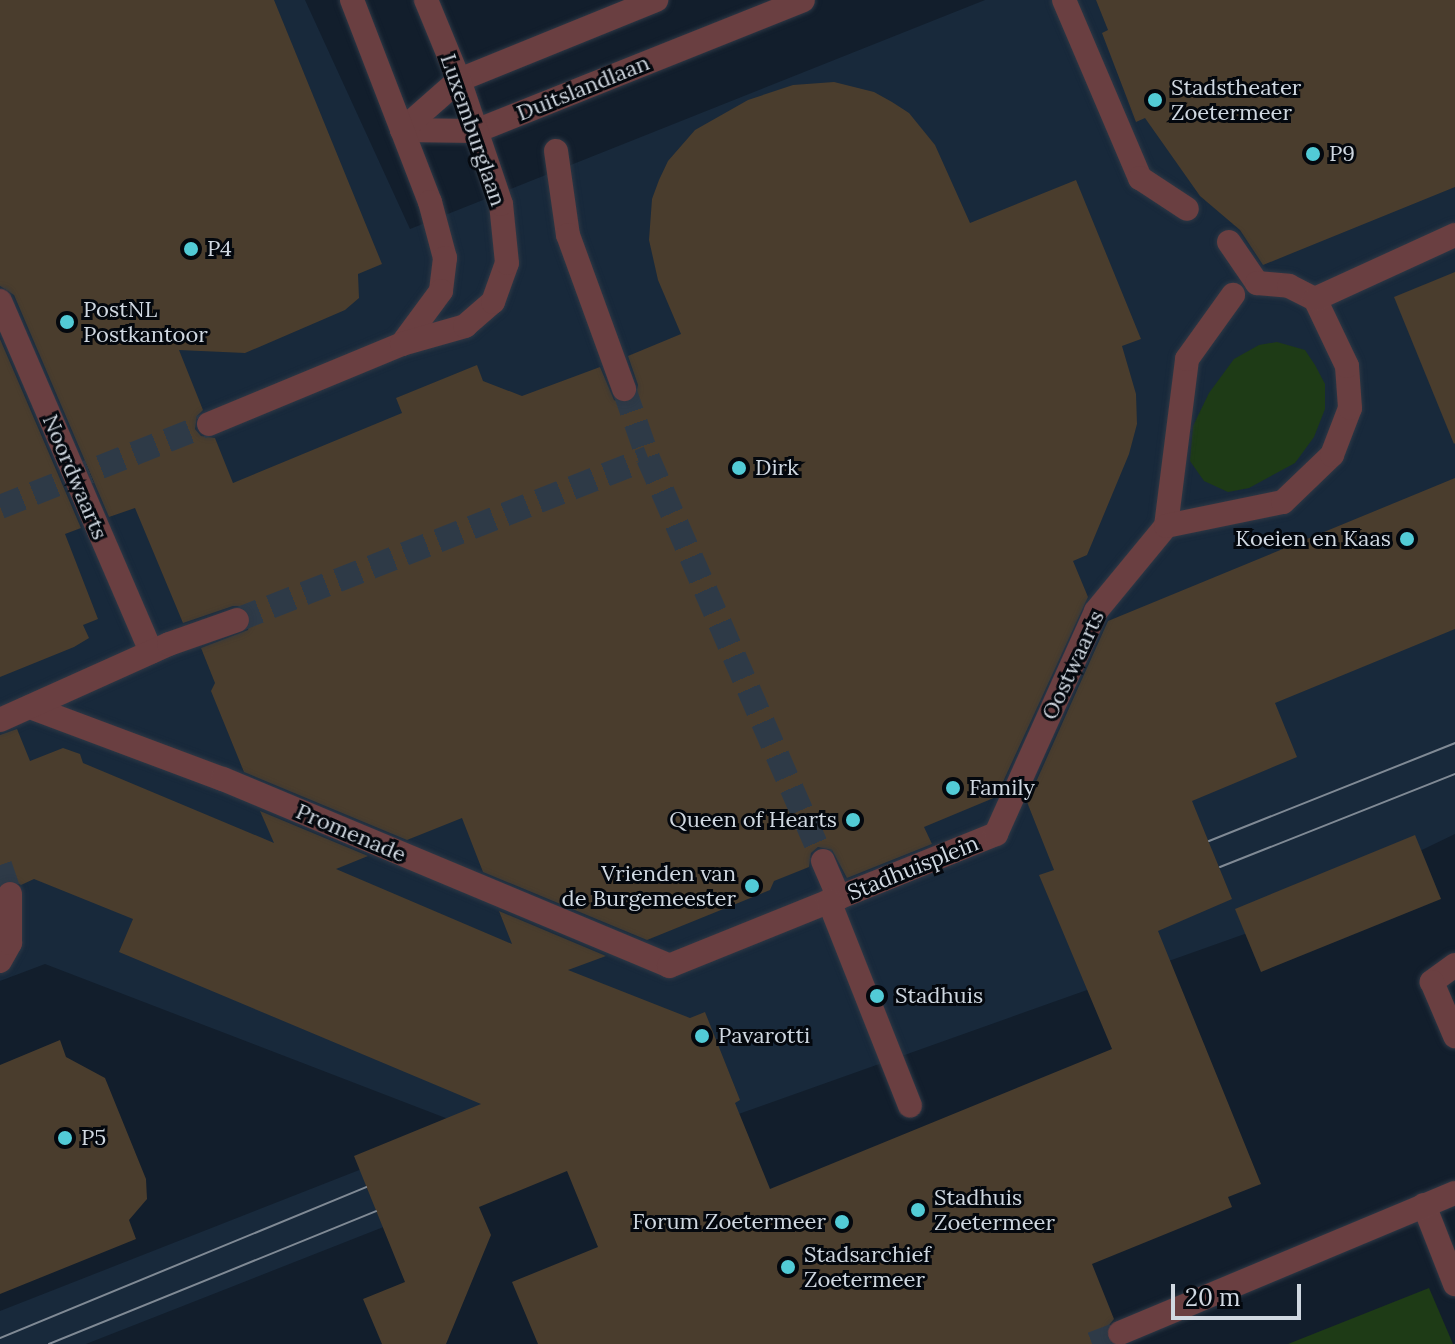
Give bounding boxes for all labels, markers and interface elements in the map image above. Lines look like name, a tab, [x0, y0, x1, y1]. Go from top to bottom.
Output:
street label: Duitslandlaan	[513, 49, 653, 127]
street label: Luxemburglaan	[435, 50, 511, 210]
place label: Stadstheater Zoetermeer	[1171, 74, 1301, 126]
marker: Stadstheater Zoetermeer	[1146, 91, 1164, 109]
place label: P9	[1329, 141, 1355, 167]
marker: P9	[1304, 145, 1322, 163]
place label: P4	[207, 236, 232, 262]
marker: P4	[182, 240, 200, 258]
place label: PostNL Postkantoor	[83, 296, 208, 348]
marker: PostNL Postkantoor	[58, 313, 76, 331]
street label: Noordwaarts	[37, 411, 113, 543]
place label: Dirk	[755, 455, 799, 481]
marker: Dirk	[730, 459, 748, 477]
place label: Koeien en Kaas	[1235, 526, 1391, 552]
marker: Koeien en Kaas	[1398, 530, 1416, 548]
street label: Oostwaarts	[1036, 606, 1110, 724]
place label: Family	[969, 775, 1035, 801]
marker: Family	[944, 779, 962, 797]
street label: Promenade	[292, 798, 410, 868]
place label: Queen of Hearts	[669, 807, 837, 833]
marker: Queen of Hearts	[844, 811, 862, 829]
street label: Stadhuisplein	[844, 830, 982, 906]
place label: Vrienden van de Burgemeester	[562, 860, 736, 912]
marker: Vrienden van de Burgemeester	[743, 877, 761, 895]
place label: Stadhuis	[895, 983, 983, 1009]
marker: Stadhuis	[866, 985, 888, 1007]
place label: Pavarotti	[718, 1023, 810, 1049]
marker: Pavarotti	[693, 1027, 711, 1045]
place label: P5	[81, 1125, 106, 1151]
marker: P5	[56, 1129, 74, 1147]
place label: Stadhuis Zoetermeer	[934, 1184, 1055, 1236]
marker: Stadhuis Zoetermeer	[909, 1201, 927, 1219]
place label: Forum Zoetermeer	[632, 1209, 826, 1235]
marker: Forum Zoetermeer	[833, 1213, 851, 1231]
place label: Stadsarchief Zoetermeer	[804, 1241, 931, 1292]
marker: Stadsarchief Zoetermeer	[779, 1258, 797, 1276]
scale bar	[1175, 1268, 1305, 1318]
text: 20 m	[1185, 1282, 1241, 1313]

